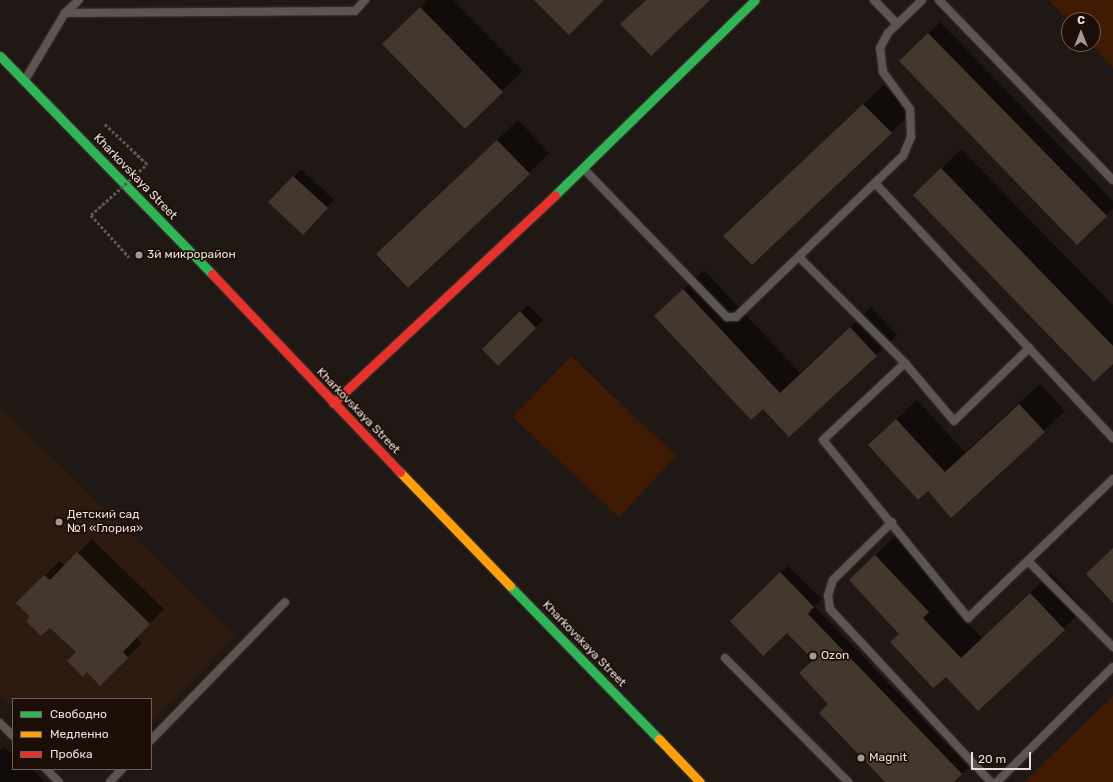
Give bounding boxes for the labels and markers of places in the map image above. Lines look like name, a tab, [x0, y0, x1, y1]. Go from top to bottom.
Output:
place label: 3й микрорайон	[147, 248, 236, 262]
marker: 3й микрорайон	[134, 250, 144, 260]
place label: Детский сад №1 «Глория»	[67, 508, 143, 536]
marker: Детский сад №1 «Глория»	[54, 517, 64, 527]
place label: Ozon	[821, 649, 849, 663]
marker: Ozon	[808, 651, 818, 661]
place label: Magnit	[869, 751, 907, 765]
marker: Magnit	[856, 753, 866, 763]

